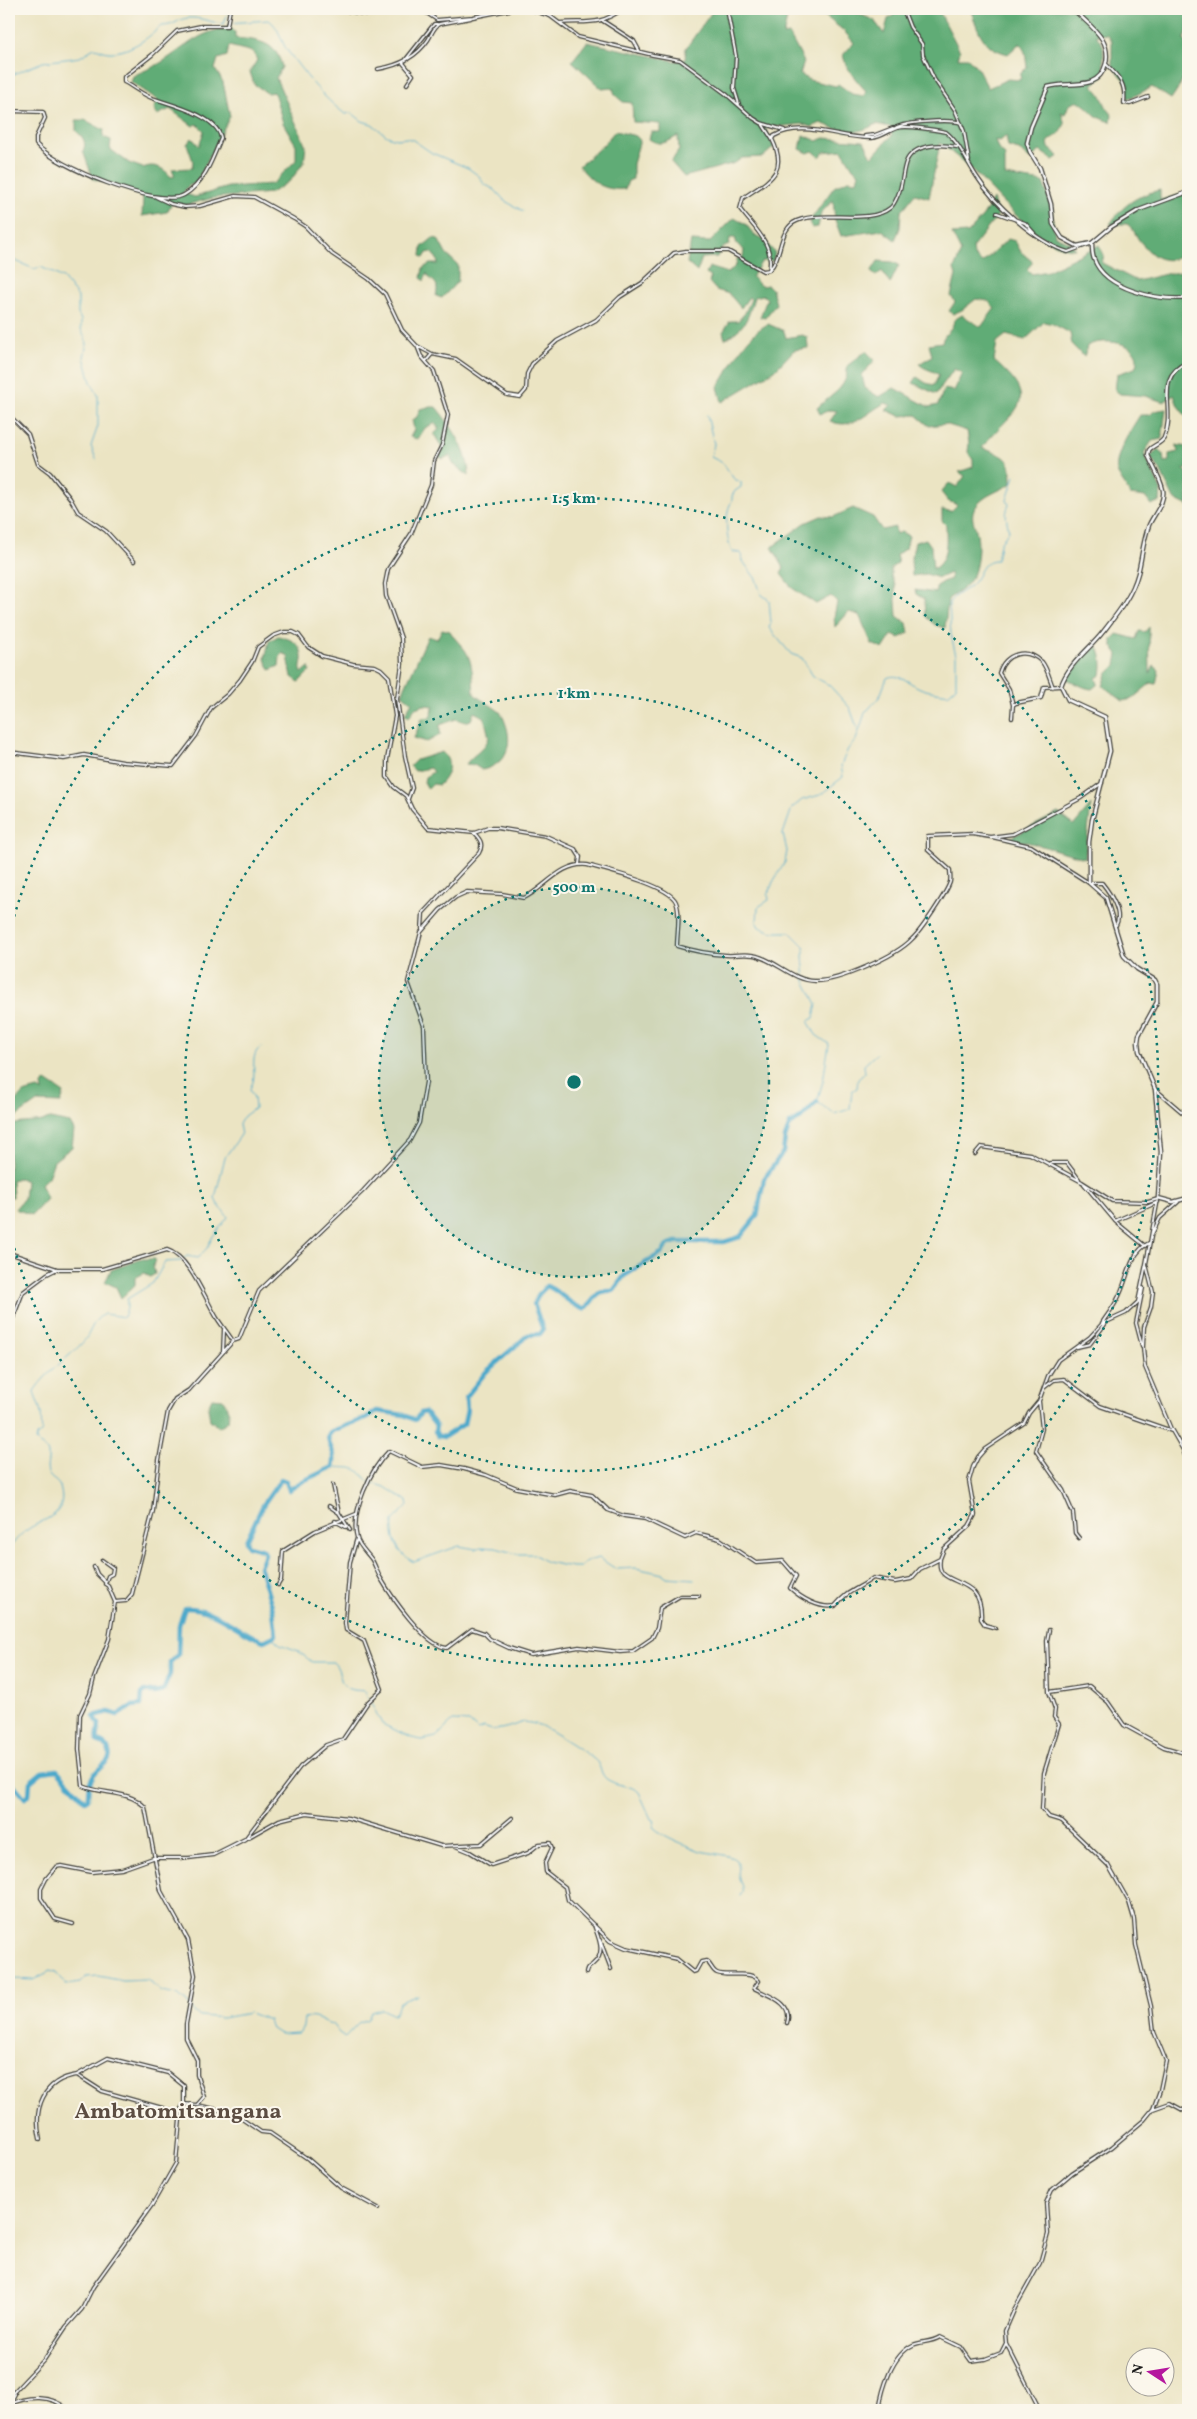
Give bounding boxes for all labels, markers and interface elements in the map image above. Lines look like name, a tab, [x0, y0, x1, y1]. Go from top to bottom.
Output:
text: 1.5 km	[552, 489, 596, 510]
text: 1 km	[558, 684, 591, 705]
text: 500 m	[552, 878, 596, 899]
centre of rings	[565, 1073, 583, 1091]
district label: Ambatomitsangana	[75, 2097, 281, 2128]
north arrow	[1124, 2346, 1174, 2396]
text: N	[1128, 2363, 1149, 2377]

